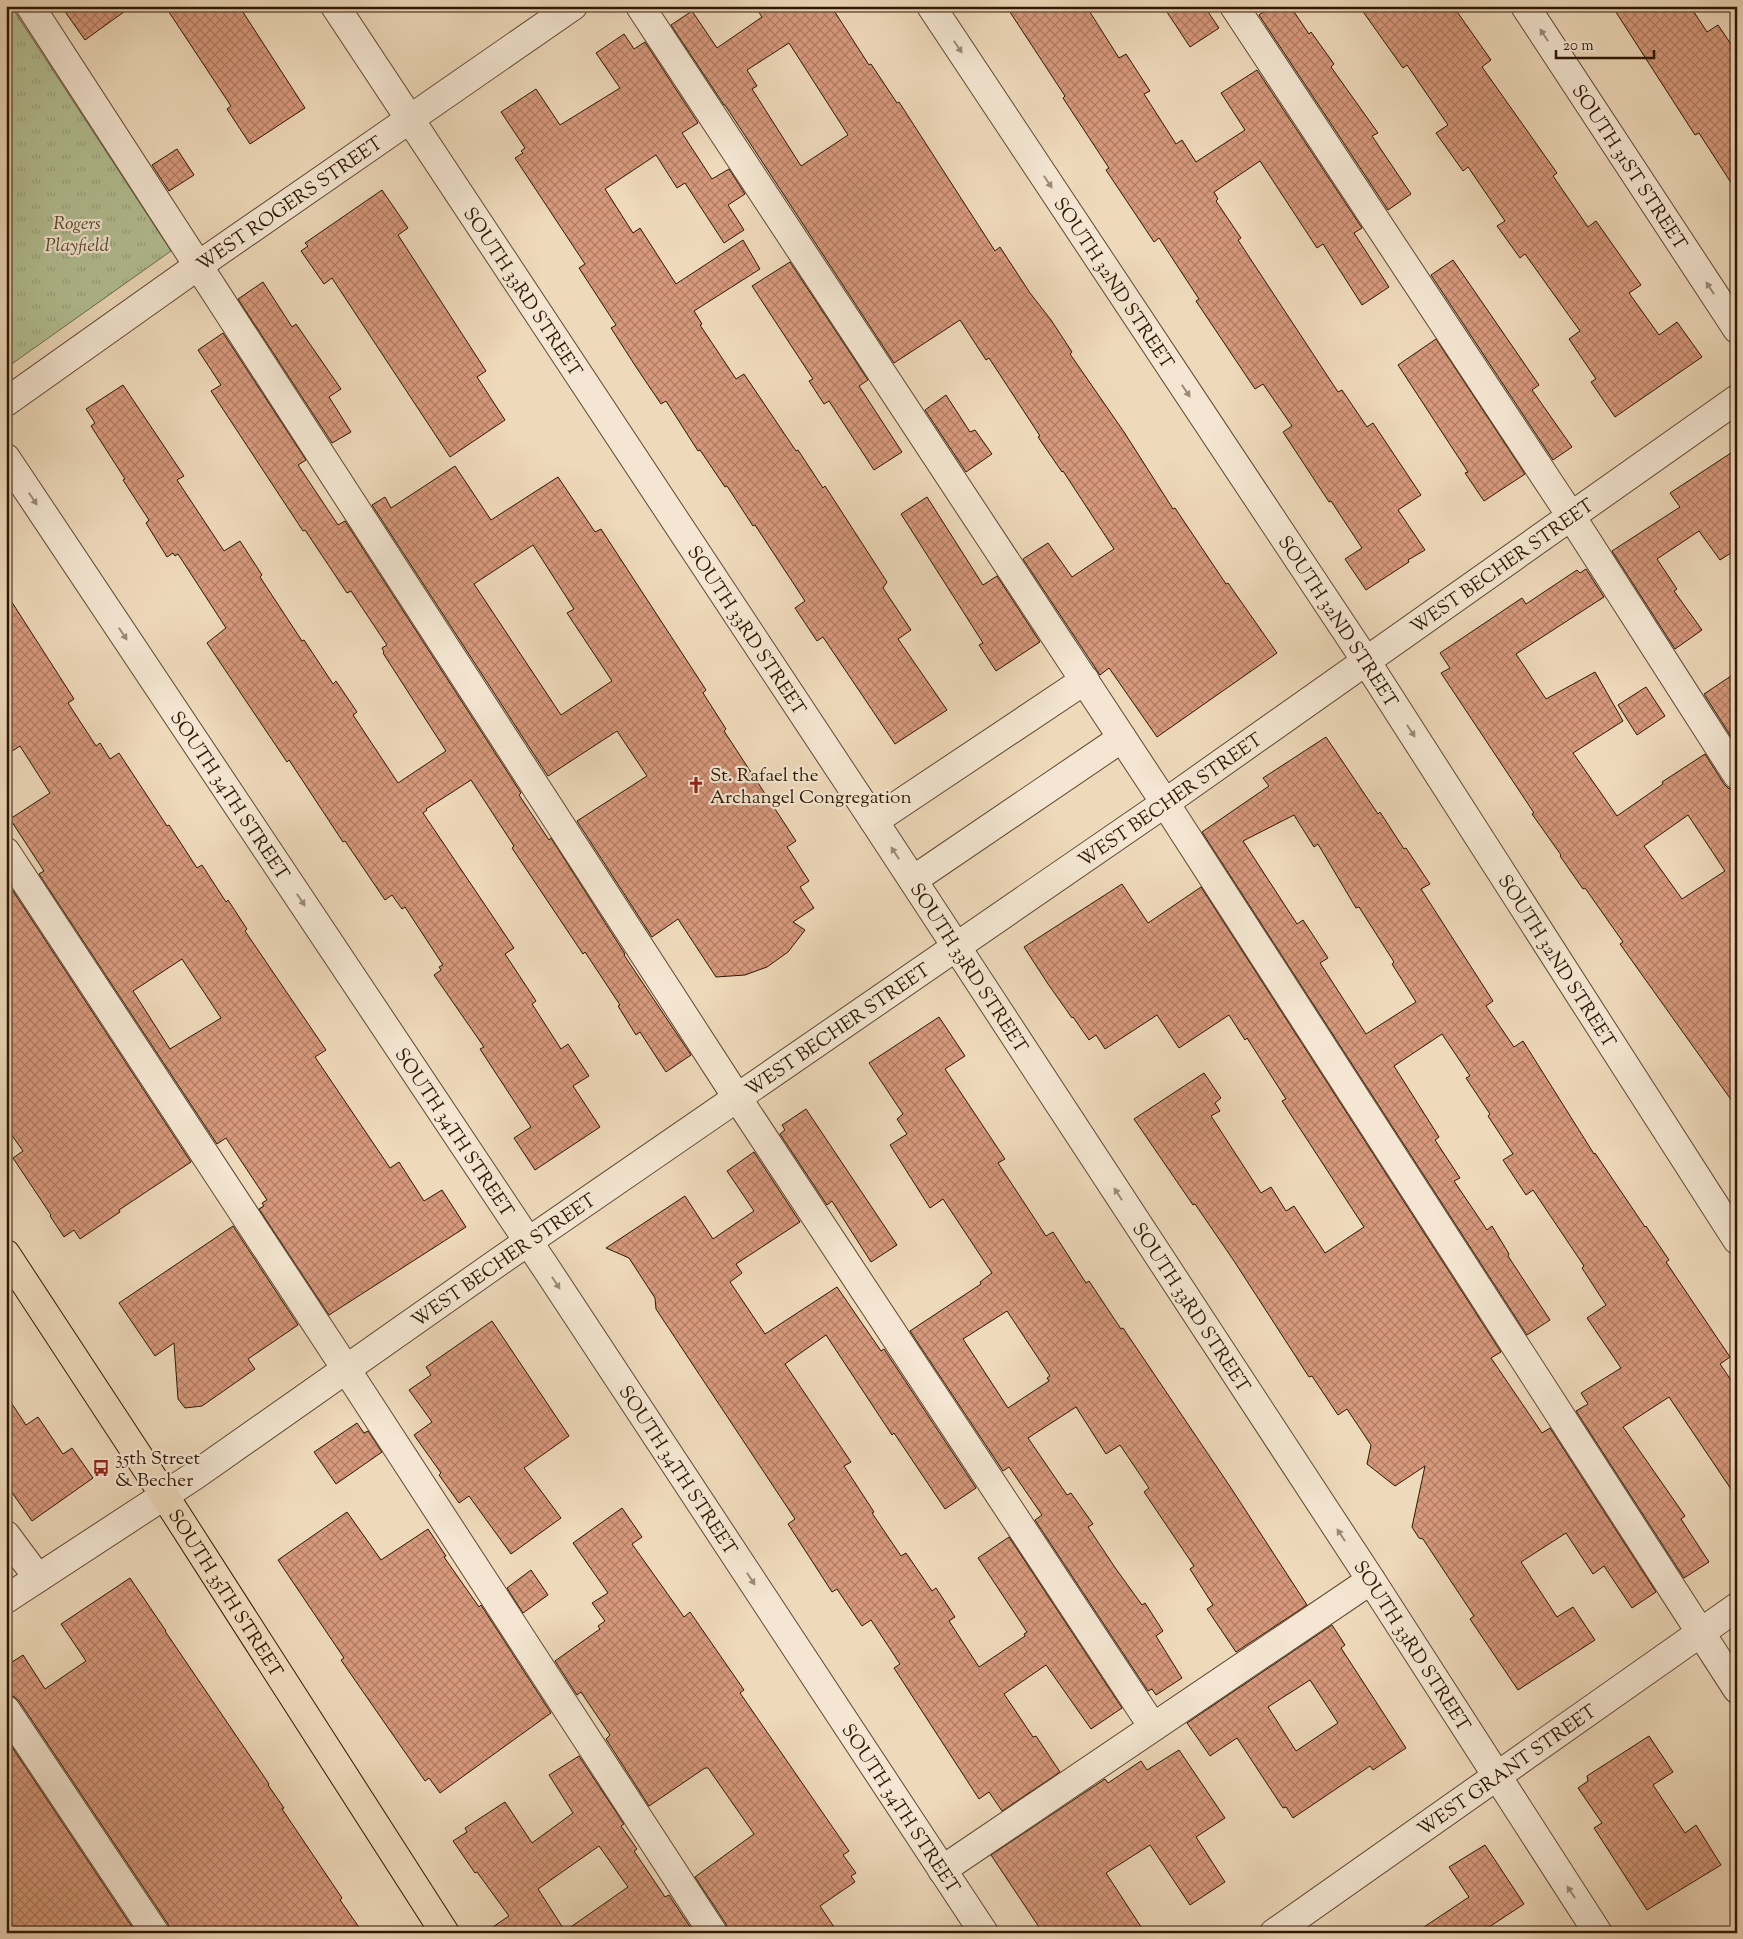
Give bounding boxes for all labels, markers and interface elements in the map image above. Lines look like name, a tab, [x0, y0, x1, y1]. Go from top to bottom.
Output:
one-way arrow	[1539, 28, 1549, 42]
scale bar	[1556, 28, 1653, 60]
text: 20 m	[1563, 36, 1594, 57]
one-way arrow	[953, 40, 963, 54]
street label: SOUTH 31ST STREET	[1564, 80, 1693, 256]
street label: WEST ROGERS STREET	[192, 131, 389, 279]
one-way arrow	[1043, 176, 1053, 189]
street label: SOUTH 32ND STREET	[1046, 193, 1179, 375]
street label: SOUTH 33RD STREET	[456, 202, 588, 383]
park label: Rogers Playfield	[45, 211, 110, 260]
one-way arrow	[1705, 281, 1715, 295]
one-way arrow	[1181, 384, 1191, 397]
one-way arrow	[28, 492, 38, 506]
street label: WEST BECHER STREET	[1406, 493, 1600, 642]
street label: SOUTH 32ND STREET	[1270, 531, 1403, 714]
street label: SOUTH 33RD STREET	[680, 541, 811, 721]
one-way arrow	[119, 627, 128, 641]
street label: SOUTH 34TH STREET	[162, 706, 295, 886]
one-way arrow	[1406, 724, 1415, 737]
street label: WEST BECHER STREET	[1073, 727, 1269, 875]
place label: St. Rafael the Archangel Congregation	[710, 763, 912, 812]
church icon: St. Rafael the Archangel Congregation	[686, 775, 706, 795]
one-way arrow	[890, 846, 900, 859]
street label: SOUTH 32ND STREET	[1490, 870, 1621, 1054]
street label: SOUTH 33RD STREET	[902, 878, 1033, 1059]
one-way arrow	[296, 894, 306, 907]
street label: WEST BECHER STREET	[741, 958, 936, 1104]
street label: SOUTH 34TH STREET	[387, 1043, 519, 1223]
one-way arrow	[1113, 1187, 1123, 1200]
street label: WEST BECHER STREET	[407, 1188, 602, 1335]
street label: SOUTH 33RD STREET	[1125, 1218, 1256, 1399]
one-way arrow	[551, 1276, 561, 1289]
street label: SOUTH 34TH STREET	[611, 1381, 743, 1561]
place label: 35th Street & Becher	[115, 1446, 200, 1495]
bus stop icon: 35th Street & Becher	[91, 1458, 111, 1478]
street label: SOUTH 35TH STREET	[160, 1504, 288, 1683]
one-way arrow	[1336, 1528, 1346, 1541]
street label: SOUTH 33RD STREET	[1346, 1556, 1476, 1737]
one-way arrow	[746, 1573, 756, 1586]
street label: WEST GRANT STREET	[1413, 1699, 1603, 1844]
street label: SOUTH 34TH STREET	[834, 1719, 965, 1899]
one-way arrow	[1566, 1885, 1576, 1899]

